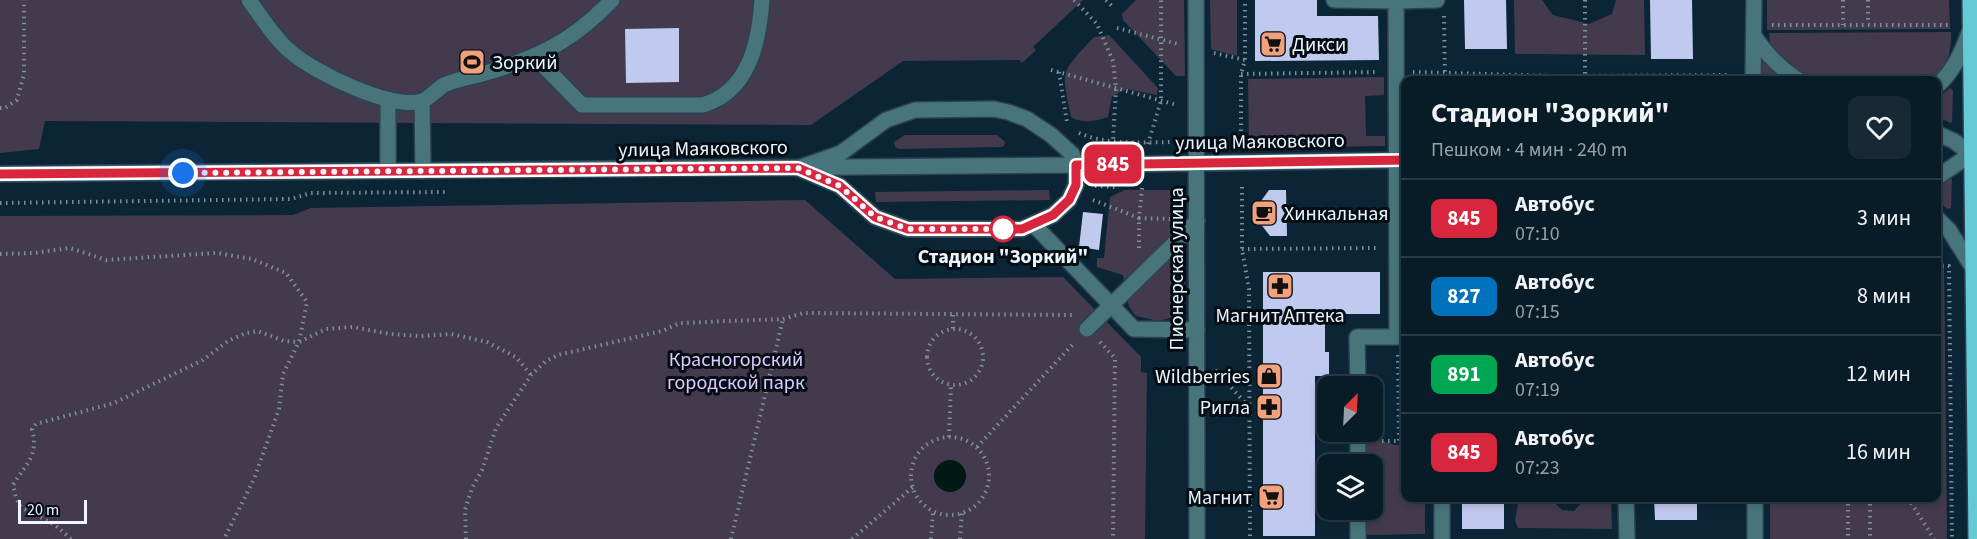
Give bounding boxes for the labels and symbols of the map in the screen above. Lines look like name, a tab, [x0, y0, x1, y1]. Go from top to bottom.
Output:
supermarket icon: Дикси	[1258, 29, 1288, 59]
place label: Дикси	[1292, 31, 1346, 59]
sports icon: Зоркий	[457, 47, 487, 77]
place label: Зоркий	[492, 49, 557, 77]
street label: улица Маяковского	[1175, 127, 1345, 157]
street label: улица Маяковского	[618, 134, 788, 164]
line badge: 845	[1078, 144, 1148, 184]
your location	[168, 158, 198, 188]
street label: Пионерская улица	[1163, 188, 1191, 350]
cafe icon: Хинкальная	[1249, 198, 1279, 228]
place label: Хинкальная	[1284, 200, 1389, 228]
marker: Стадион "Зоркий"	[990, 216, 1016, 242]
place label: Стадион "Зоркий"	[918, 243, 1088, 271]
pharmacy icon: Магнит Аптека	[1265, 271, 1295, 301]
place label: Магнит Аптека	[1215, 302, 1345, 330]
park label: Красногорский городской парк	[667, 346, 805, 397]
shop icon: Wildberries	[1254, 361, 1284, 391]
place label: Wildberries	[1155, 363, 1250, 391]
north arrow	[1317, 376, 1383, 442]
pharmacy icon: Ригла	[1254, 392, 1284, 422]
place label: Ригла	[1200, 394, 1250, 422]
supermarket icon: Магнит	[1256, 482, 1286, 512]
place label: Магнит	[1187, 484, 1252, 512]
scale bar	[18, 497, 87, 524]

